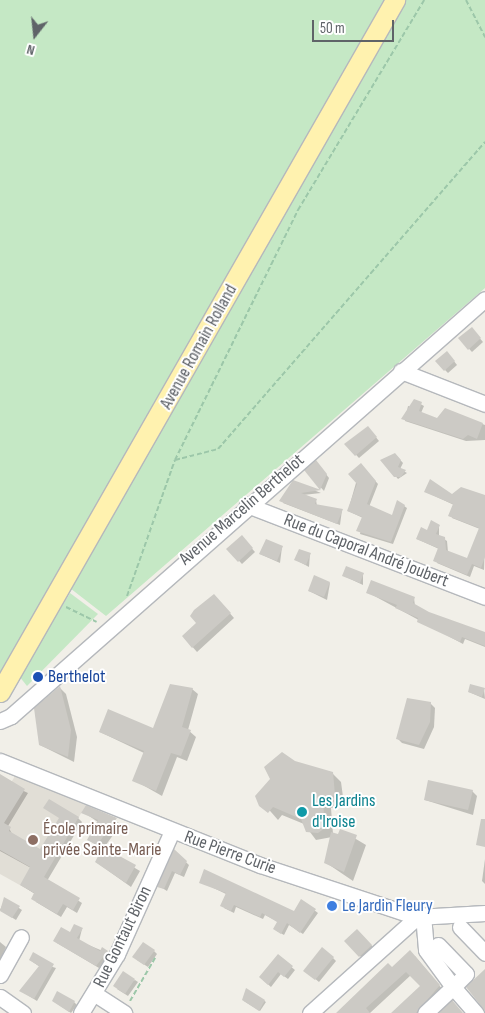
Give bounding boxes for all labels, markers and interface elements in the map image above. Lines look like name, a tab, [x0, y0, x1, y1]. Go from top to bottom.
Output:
north arrow	[10, 10, 60, 60]
scale bar	[315, 10, 398, 42]
text: 50 m	[320, 19, 345, 38]
text: N	[25, 41, 37, 59]
street label: Avenue Romain Rolland	[156, 281, 242, 413]
street label: Avenue Marcelin Berthelot	[175, 450, 309, 570]
street label: Rue du Caporal André Joubert	[281, 510, 451, 592]
place label: Berthelot	[48, 666, 105, 688]
marker: Berthelot	[32, 671, 44, 683]
place label: Les Jardins d'Iroise	[312, 791, 376, 834]
marker: Les Jardins d'Iroise	[296, 806, 308, 818]
place label: École primaire privée Sainte-Marie	[43, 819, 162, 862]
street label: Rue Pierre Curie	[181, 826, 279, 880]
marker: École primaire privée Sainte-Marie	[27, 834, 39, 846]
street label: Rue Gontaut Biron	[89, 883, 157, 991]
place label: Le Jardin Fleury	[342, 895, 433, 917]
marker: Le Jardin Fleury	[326, 900, 338, 912]

